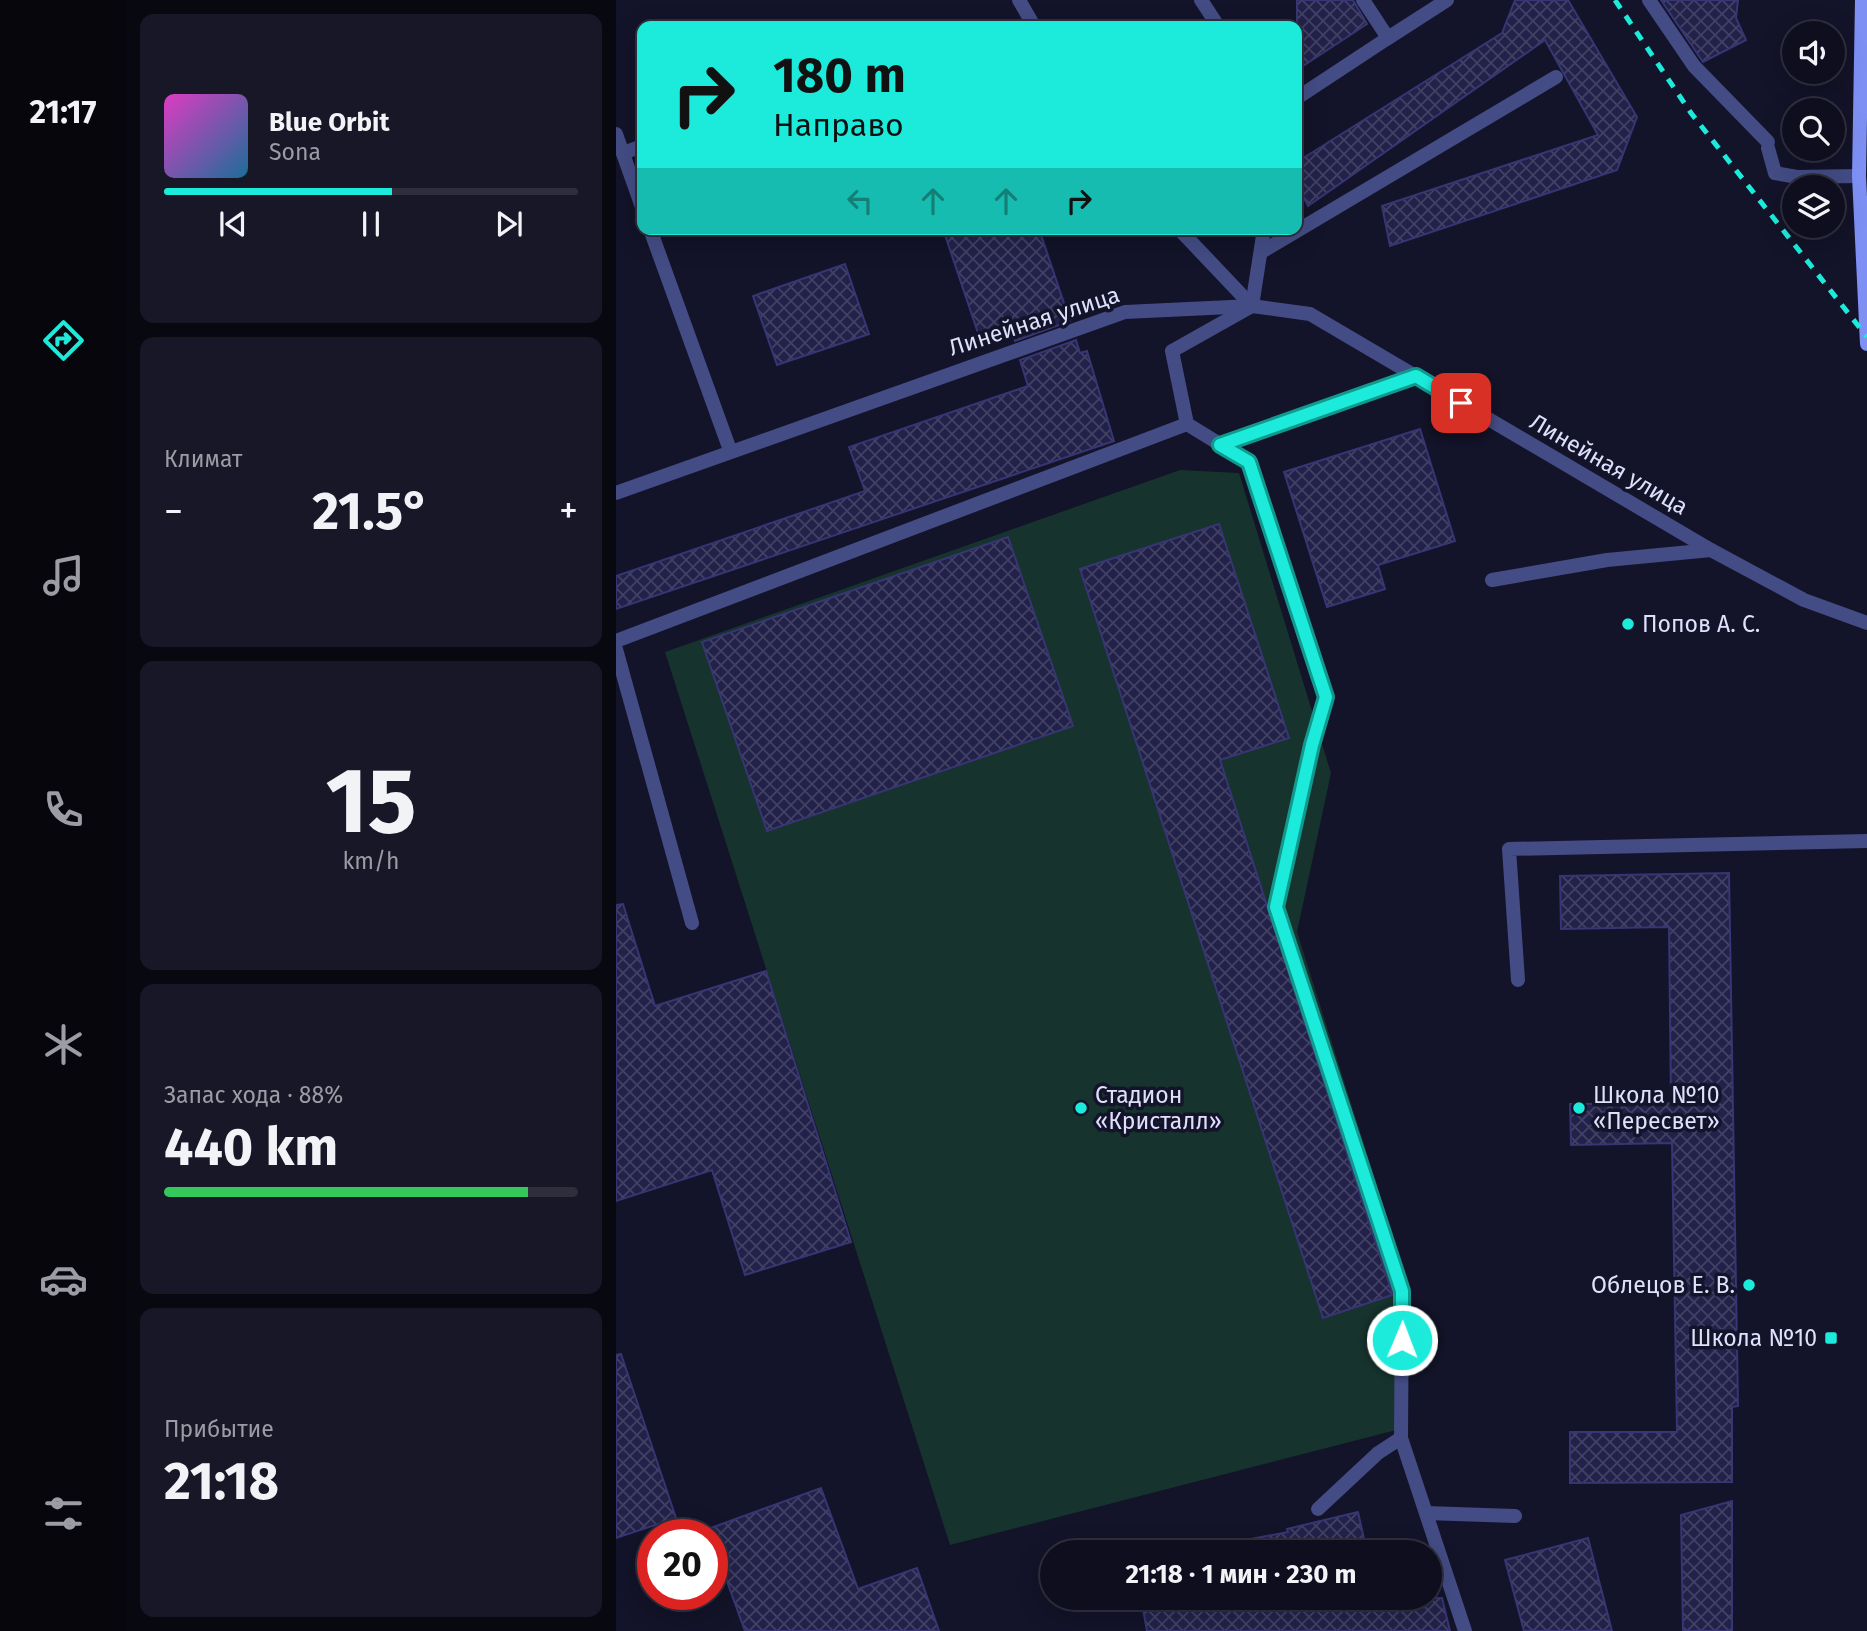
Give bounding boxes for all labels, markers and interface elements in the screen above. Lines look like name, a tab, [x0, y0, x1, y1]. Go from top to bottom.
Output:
map controls	[1782, 21, 1845, 238]
button: sound	[1782, 21, 1845, 84]
text: 180 m	[773, 46, 906, 105]
icon: right	[658, 49, 749, 140]
text: 21:17	[29, 93, 97, 131]
button: search	[1782, 98, 1845, 161]
text: Направо	[773, 106, 904, 144]
text: Blue Orbit	[269, 107, 389, 138]
text: Sona	[269, 138, 321, 166]
button: layers	[1782, 175, 1845, 238]
icon: left	[841, 182, 879, 220]
icon: ahead	[914, 182, 952, 220]
icon: ahead	[987, 182, 1025, 220]
icon: right	[1060, 182, 1098, 220]
icon: previous	[214, 205, 252, 243]
icon: pause	[352, 205, 390, 243]
icon: next	[490, 205, 528, 243]
street label: Линейная улица	[945, 280, 1123, 362]
icon: directions	[39, 316, 88, 365]
pin	[1431, 373, 1491, 433]
icon: arrive	[1442, 384, 1480, 422]
street label: Линейная улица	[1525, 407, 1693, 521]
text: Климат	[164, 445, 242, 473]
text: 21.5°	[312, 480, 430, 543]
text: −	[164, 488, 183, 534]
text: +	[559, 488, 578, 534]
icon: music	[39, 551, 88, 600]
place label: Попов А. С.	[1642, 610, 1760, 638]
marker: Попов А. С.	[1620, 616, 1636, 632]
text: 15	[325, 747, 417, 856]
icon: phone	[39, 785, 88, 834]
text: km/h	[343, 847, 399, 875]
icon: climate	[39, 1020, 88, 1069]
text: Запас хода · 88%	[164, 1081, 343, 1109]
place label: Стадион «Кристалл»	[1095, 1081, 1222, 1135]
place label: Школа №10 «Пересвет»	[1593, 1081, 1720, 1135]
marker: Стадион «Кристалл»	[1073, 1100, 1089, 1116]
marker: Школа №10 «Пересвет»	[1571, 1100, 1587, 1116]
text: 440 km	[164, 1116, 338, 1179]
icon: car	[39, 1255, 88, 1304]
place label: Облецов Е. В.	[1591, 1271, 1735, 1299]
marker: Облецов Е. В.	[1741, 1277, 1757, 1293]
position arrow	[1365, 1303, 1439, 1377]
place label: Школа №10	[1690, 1324, 1817, 1352]
marker: Школа №10	[1823, 1330, 1839, 1346]
text: Прибытие	[164, 1415, 274, 1443]
text: 21:18	[164, 1450, 279, 1513]
icon: filters	[39, 1489, 88, 1538]
speed limit sign: 20	[637, 1519, 728, 1610]
text: 21:18 · 1 мин · 230 m	[1125, 1559, 1357, 1590]

